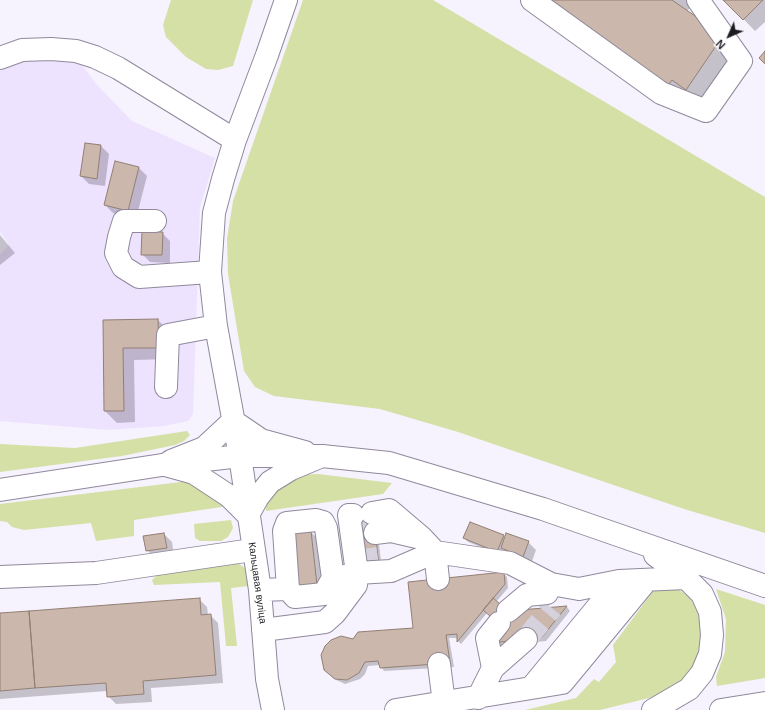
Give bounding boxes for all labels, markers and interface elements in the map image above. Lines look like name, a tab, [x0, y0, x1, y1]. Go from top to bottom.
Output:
north arrow	[709, 16, 749, 56]
text: N	[713, 37, 728, 52]
street label: Кальцавая вуліца	[245, 542, 269, 624]

